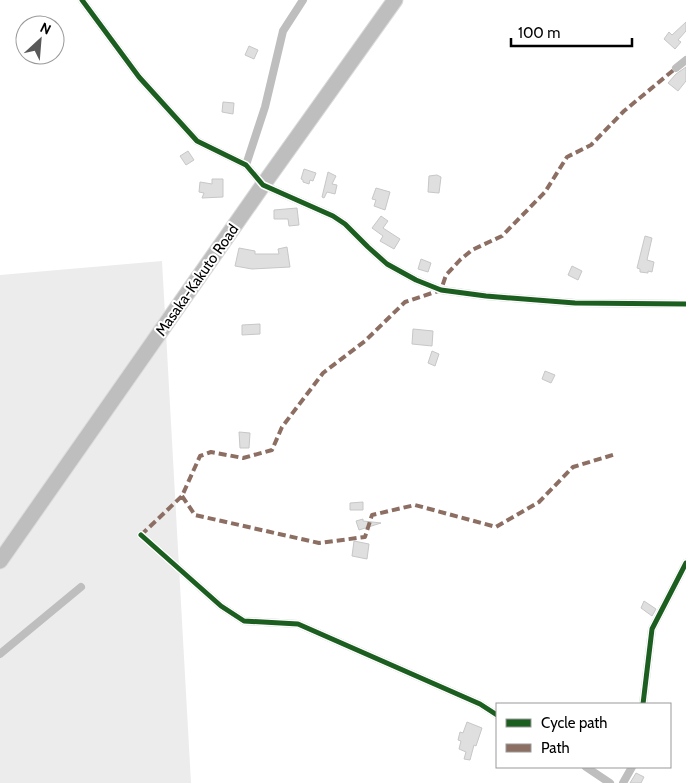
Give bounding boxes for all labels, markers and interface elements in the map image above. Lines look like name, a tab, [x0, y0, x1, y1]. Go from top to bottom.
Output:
north arrow	[15, 15, 65, 65]
scale bar	[511, 15, 632, 47]
text: N	[37, 18, 54, 39]
text: 100 m	[518, 24, 560, 42]
street label: Masaka-Kakuto Road	[152, 221, 242, 339]
legend	[496, 703, 671, 768]
text: Cycle path	[541, 714, 607, 732]
text: Path	[541, 739, 570, 757]

